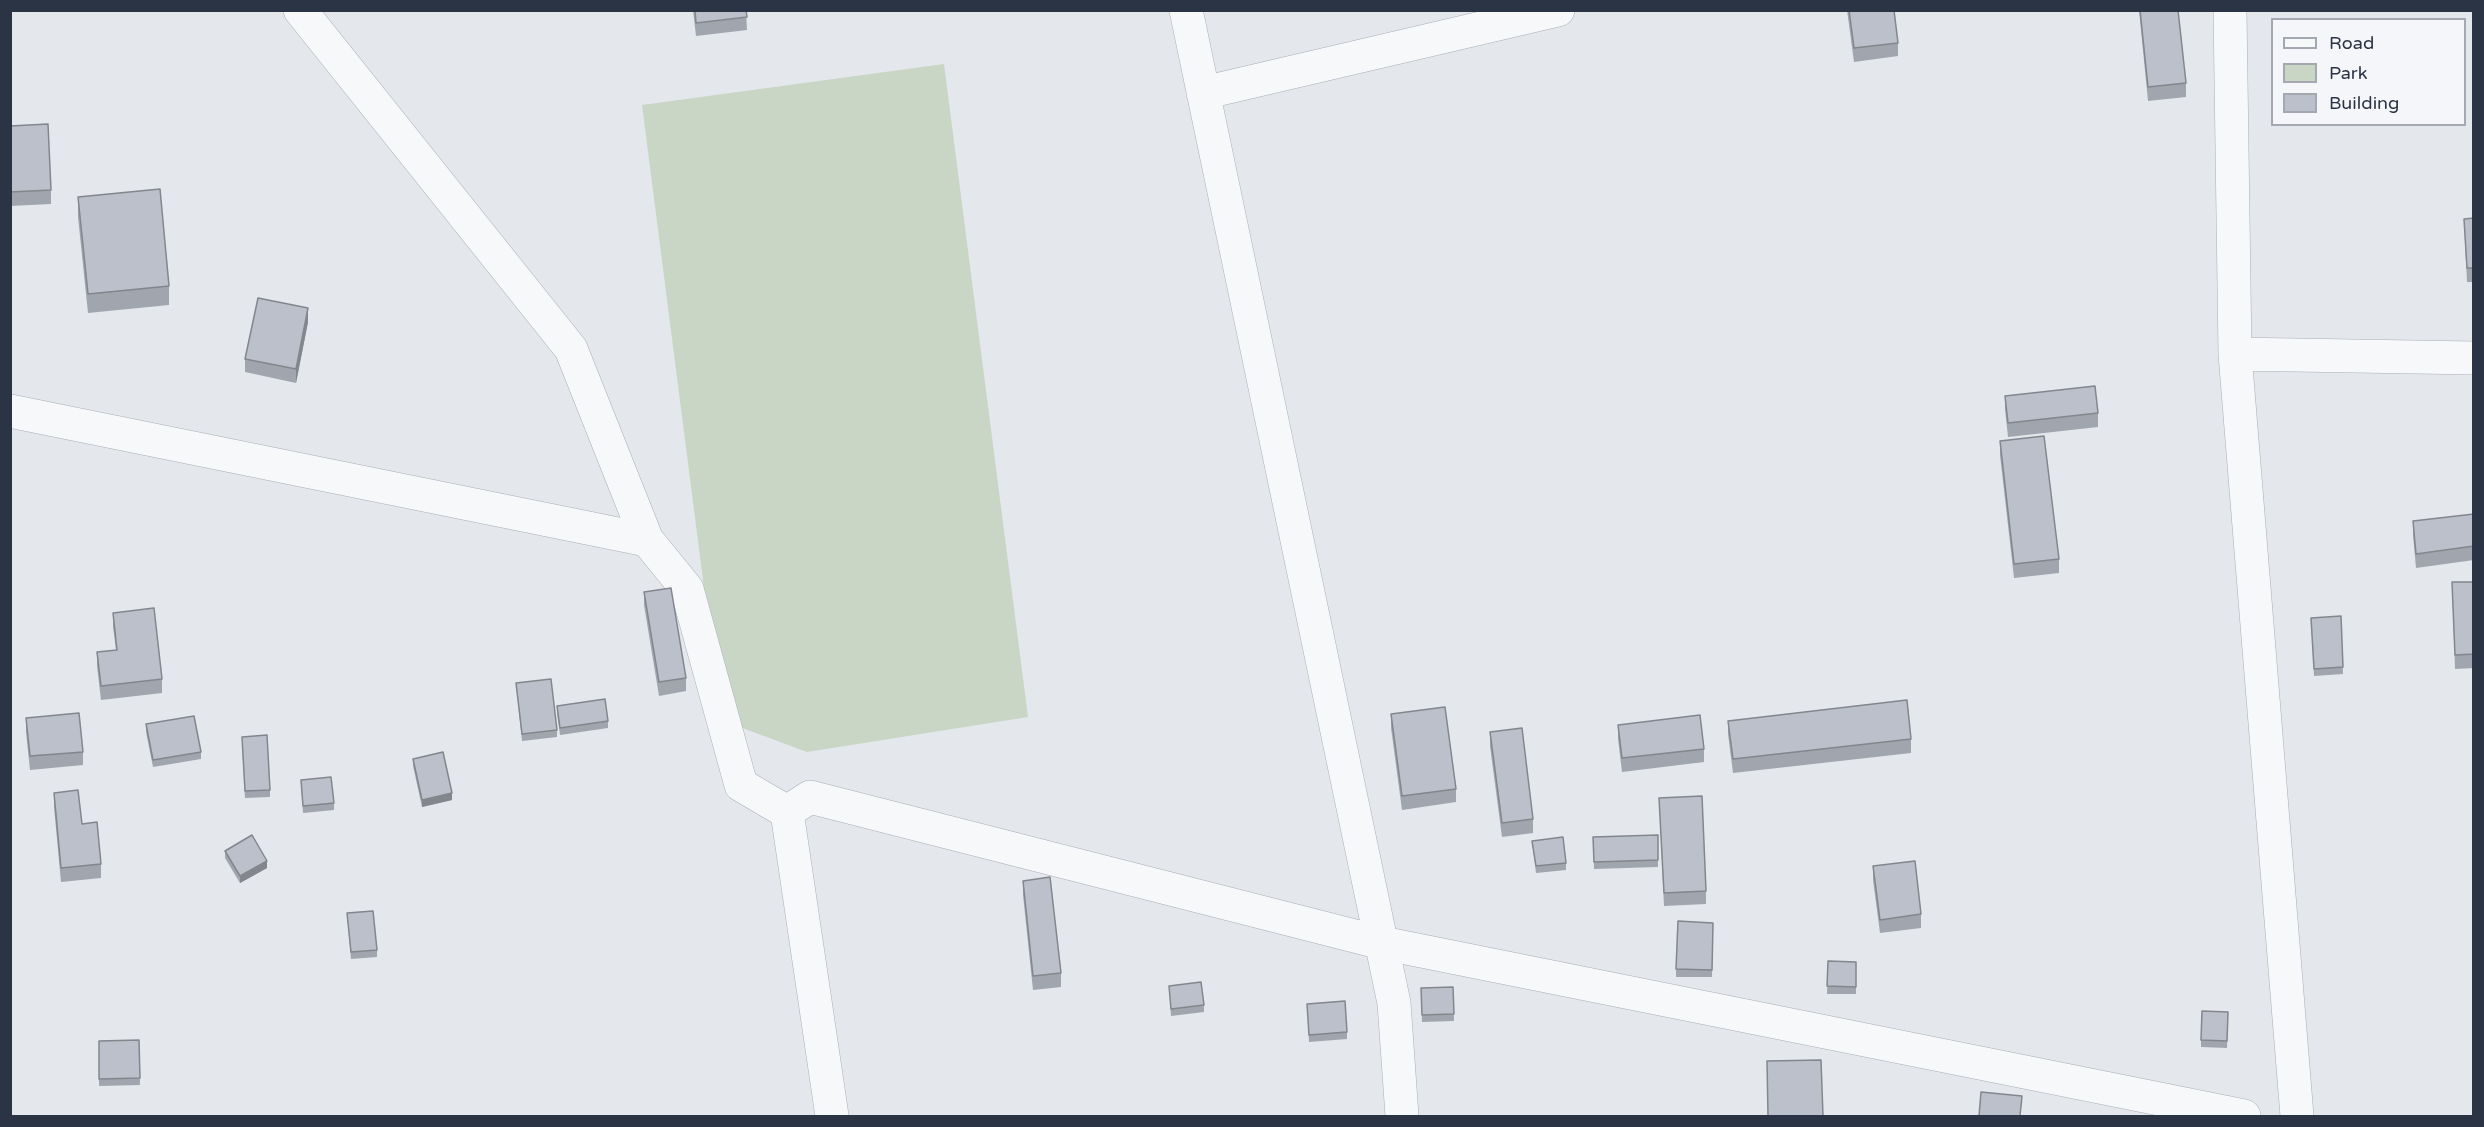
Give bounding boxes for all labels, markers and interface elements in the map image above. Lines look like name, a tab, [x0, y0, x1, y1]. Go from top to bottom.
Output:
legend	[2271, 18, 2466, 126]
text: Road	[2329, 32, 2374, 54]
text: Park	[2329, 62, 2367, 84]
text: Building	[2329, 92, 2399, 114]

